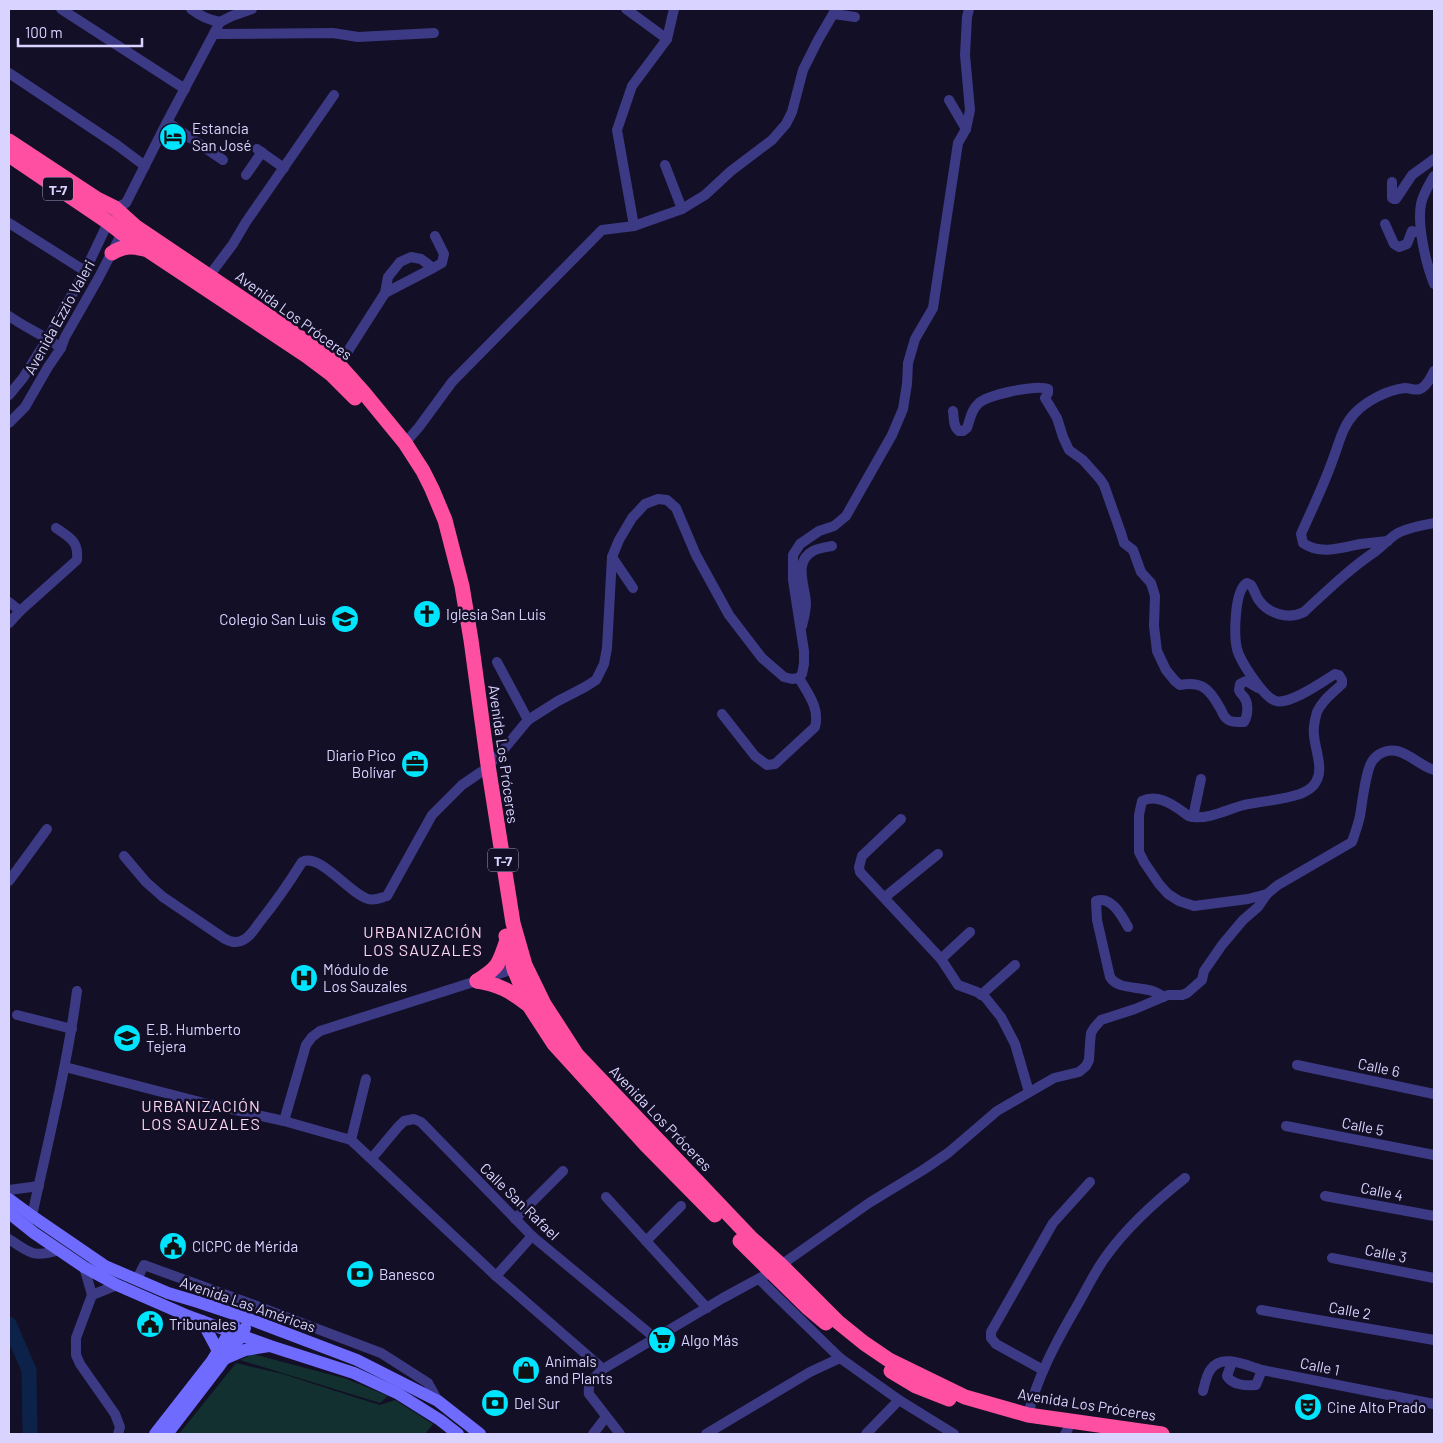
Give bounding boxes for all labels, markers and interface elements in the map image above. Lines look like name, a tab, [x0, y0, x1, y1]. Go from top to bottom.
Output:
scale bar	[18, 15, 141, 47]
text: 100 m	[25, 23, 63, 41]
place label: Estancia San José	[192, 119, 252, 154]
hotel icon: Estancia San José	[158, 122, 188, 152]
road number: T-7	[43, 178, 73, 200]
street label: Avenida Ezzio Valeri	[20, 257, 98, 377]
street label: Avenida Los Próceres	[232, 267, 356, 363]
church icon: Iglesia San Luis	[412, 599, 442, 629]
school or university icon: Colegio San Luis	[330, 604, 360, 634]
place label: Iglesia San Luis	[446, 605, 546, 623]
place label: Colegio San Luis	[219, 610, 326, 628]
street label: Avenida Los Próceres	[485, 684, 523, 824]
place label: Diario Pico Bolívar	[326, 746, 397, 781]
office icon: Diario Pico Bolívar	[400, 749, 430, 779]
road number: T-7	[488, 848, 518, 872]
district label: URBANIZACIÓN LOS SAUZALES	[363, 922, 483, 959]
place label: Módulo de Los Sauzales	[323, 960, 407, 995]
hospital icon: Módulo de Los Sauzales	[289, 963, 319, 993]
place label: E.B. Humberto Tejera	[146, 1020, 241, 1055]
school or university icon: E.B. Humberto Tejera	[112, 1023, 142, 1053]
street label: Calle 6	[1356, 1054, 1402, 1080]
street label: Avenida Los Próceres	[606, 1061, 716, 1175]
district label: URBANIZACIÓN LOS SAUZALES	[141, 1096, 261, 1133]
street label: Calle 5	[1341, 1113, 1385, 1139]
street label: Calle San Rafael	[477, 1159, 563, 1243]
street label: Calle 4	[1359, 1178, 1405, 1204]
public building icon: CICPC de Mérida	[158, 1231, 188, 1261]
place label: CICPC de Mérida	[192, 1237, 298, 1255]
street label: Calle 3	[1364, 1240, 1408, 1266]
bank icon: Banesco	[345, 1259, 375, 1289]
place label: Banesco	[379, 1265, 435, 1283]
street label: Avenida Las Américas	[178, 1272, 318, 1336]
street label: Calle 2	[1327, 1297, 1373, 1323]
public building icon: Tribunales	[135, 1309, 165, 1339]
place label: Tribunales	[169, 1315, 237, 1333]
supermarket icon: Algo Más	[647, 1325, 677, 1355]
place label: Algo Más	[681, 1331, 738, 1349]
place label: Animals and Plants	[545, 1352, 613, 1387]
street label: Calle 1	[1299, 1353, 1341, 1379]
shop icon: Animals and Plants	[511, 1355, 541, 1385]
street label: Avenida Los Próceres	[1017, 1384, 1157, 1424]
bank icon: Del Sur	[480, 1388, 510, 1418]
theatre icon: Cine Alto Prado	[1293, 1392, 1323, 1422]
place label: Del Sur	[514, 1394, 561, 1412]
place label: Cine Alto Prado	[1327, 1398, 1426, 1416]

